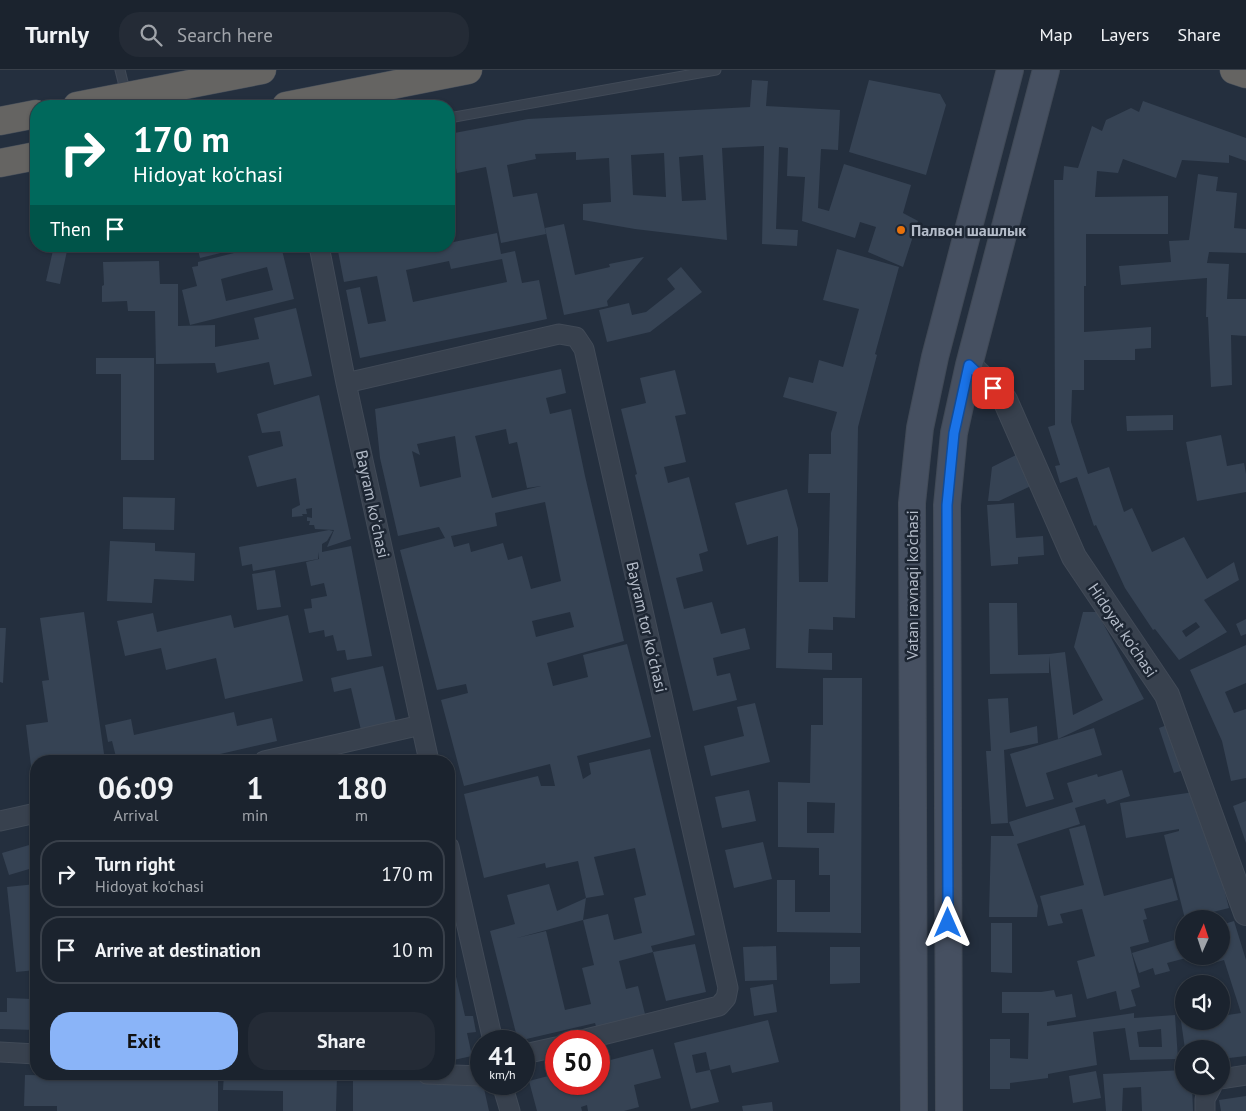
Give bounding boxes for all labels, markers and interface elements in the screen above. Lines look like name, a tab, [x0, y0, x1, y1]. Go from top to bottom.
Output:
search box	[119, 12, 469, 57]
text: Turnly	[25, 19, 89, 50]
icon: search	[137, 21, 165, 49]
text: Search here	[177, 23, 273, 47]
text: Map	[1040, 23, 1072, 46]
text: Layers	[1100, 23, 1149, 46]
text: Share	[1177, 23, 1221, 46]
text: 170 m	[133, 116, 230, 162]
icon: right	[50, 120, 115, 185]
text: Hidoyat ko'chasi	[133, 160, 283, 188]
icon: arrive	[101, 215, 129, 243]
text: Then	[50, 217, 91, 241]
place label: Палвон шашлык	[911, 220, 1026, 240]
marker: Палвон шашлык	[895, 224, 907, 236]
pin	[972, 367, 1014, 409]
icon: arrive	[979, 374, 1007, 402]
street label: Bayram koʻchasi	[352, 448, 394, 560]
street label: Vatan ravnaqi ko'chasi	[902, 510, 922, 661]
street label: Bayram tor koʻchasi	[622, 560, 672, 694]
street label: Hidoyat ko'chasi	[1084, 579, 1162, 681]
text: 06:09	[98, 768, 174, 807]
text: 1	[247, 768, 264, 807]
text: 180	[336, 768, 387, 807]
text: Arrival	[114, 805, 158, 825]
text: min	[242, 805, 268, 825]
text: m	[355, 805, 368, 825]
text: Turn right	[95, 852, 175, 876]
icon: right	[52, 860, 80, 888]
text: 170 m	[381, 862, 433, 886]
text: Hidoyat ko'chasi	[95, 876, 204, 896]
position arrow	[921, 896, 973, 948]
north arrow	[1175, 910, 1230, 965]
map controls	[1175, 910, 1230, 1095]
icon: arrive	[52, 936, 80, 964]
text: Arrive at destination	[95, 938, 261, 962]
text: 10 m	[392, 938, 433, 962]
button: sound	[1175, 975, 1230, 1030]
button: Exit	[50, 1012, 238, 1070]
button: Share	[248, 1012, 435, 1070]
speed limit sign: 50	[545, 1030, 610, 1095]
text: 41	[488, 1040, 517, 1072]
button: search	[1175, 1040, 1230, 1095]
text: km/h	[489, 1067, 516, 1082]

